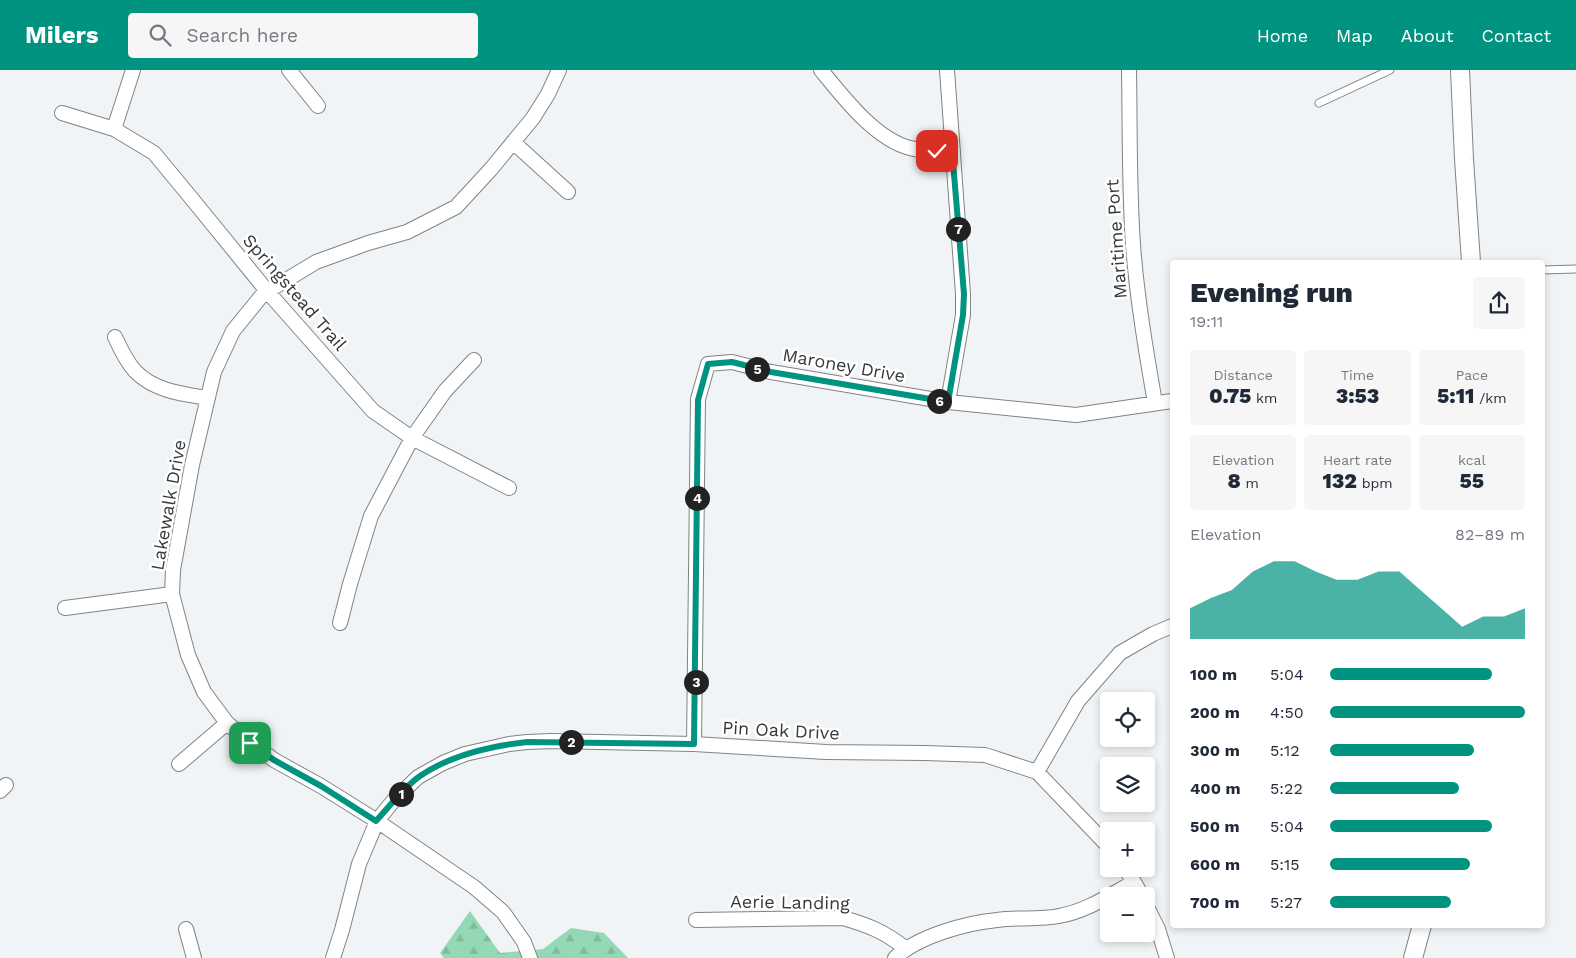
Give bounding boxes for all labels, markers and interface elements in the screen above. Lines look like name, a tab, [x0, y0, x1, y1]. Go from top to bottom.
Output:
search box	[128, 13, 478, 58]
text: Milers	[25, 21, 98, 49]
icon: search	[146, 21, 174, 49]
text: Search here	[186, 24, 298, 47]
text: Home	[1257, 25, 1308, 46]
text: Map	[1336, 25, 1373, 46]
text: About	[1401, 25, 1453, 46]
text: Contact	[1481, 25, 1551, 46]
pin	[916, 130, 958, 172]
icon: check	[923, 137, 951, 165]
street label: Maritime Port	[1101, 178, 1131, 299]
pin: 7	[946, 216, 970, 242]
text: 7	[954, 221, 963, 237]
street label: Springstead Trail	[239, 230, 352, 355]
text: Evening run	[1190, 276, 1353, 309]
button: share	[1473, 277, 1525, 329]
text: 19:11	[1190, 312, 1223, 331]
street label: Maroney Drive	[781, 344, 907, 386]
pin: 5	[744, 356, 770, 382]
text: 5	[753, 361, 762, 377]
text: Distance	[1213, 367, 1273, 383]
text: Time	[1341, 367, 1374, 383]
text: Pace	[1456, 367, 1488, 383]
text: 0.75	[1209, 383, 1251, 408]
text: 3:53	[1336, 383, 1379, 408]
text: 5:11	[1437, 383, 1474, 408]
pin: 6	[926, 388, 952, 414]
text: km	[1251, 390, 1277, 406]
text: /km	[1474, 390, 1507, 406]
text: 6	[935, 393, 944, 409]
street label: Lakewalk Drive	[146, 438, 190, 572]
text: Elevation	[1212, 452, 1274, 468]
text: Heart rate	[1323, 452, 1392, 468]
text: kcal	[1458, 452, 1486, 468]
text: 8	[1227, 468, 1241, 493]
text: 132	[1322, 468, 1357, 493]
text: 55	[1460, 468, 1484, 493]
text: m	[1241, 475, 1259, 491]
text: bpm	[1357, 475, 1393, 491]
pin: 4	[684, 486, 710, 510]
text: 4	[693, 490, 702, 506]
text: Elevation	[1190, 525, 1261, 544]
text: 82–89 m	[1455, 525, 1525, 544]
text: 100 m	[1190, 665, 1237, 684]
text: 5:04	[1270, 665, 1304, 684]
pin: 3	[684, 670, 708, 694]
text: 3	[692, 674, 701, 690]
map controls	[1100, 692, 1155, 942]
button: locate	[1100, 692, 1155, 747]
text: 200 m	[1190, 703, 1240, 722]
text: 4:50	[1270, 703, 1304, 722]
street label: Pin Oak Drive	[722, 716, 840, 744]
pin	[229, 722, 271, 764]
icon: arrive	[236, 729, 264, 757]
pin: 2	[558, 730, 584, 754]
text: 2	[567, 734, 576, 750]
text: 300 m	[1190, 741, 1240, 760]
text: 5:12	[1270, 741, 1300, 760]
button: layers	[1100, 757, 1155, 812]
text: 400 m	[1190, 779, 1241, 798]
text: 5:22	[1270, 779, 1303, 798]
pin: 1	[388, 782, 414, 806]
text: 1	[398, 786, 405, 802]
text: 500 m	[1190, 817, 1240, 836]
text: 5:04	[1270, 817, 1304, 836]
button: +	[1100, 822, 1155, 877]
text: 600 m	[1190, 855, 1240, 874]
text: 5:15	[1270, 855, 1300, 874]
button: −	[1100, 887, 1155, 942]
street label: Aerie Landing	[730, 890, 850, 914]
text: 700 m	[1190, 893, 1240, 912]
text: 5:27	[1270, 893, 1302, 912]

